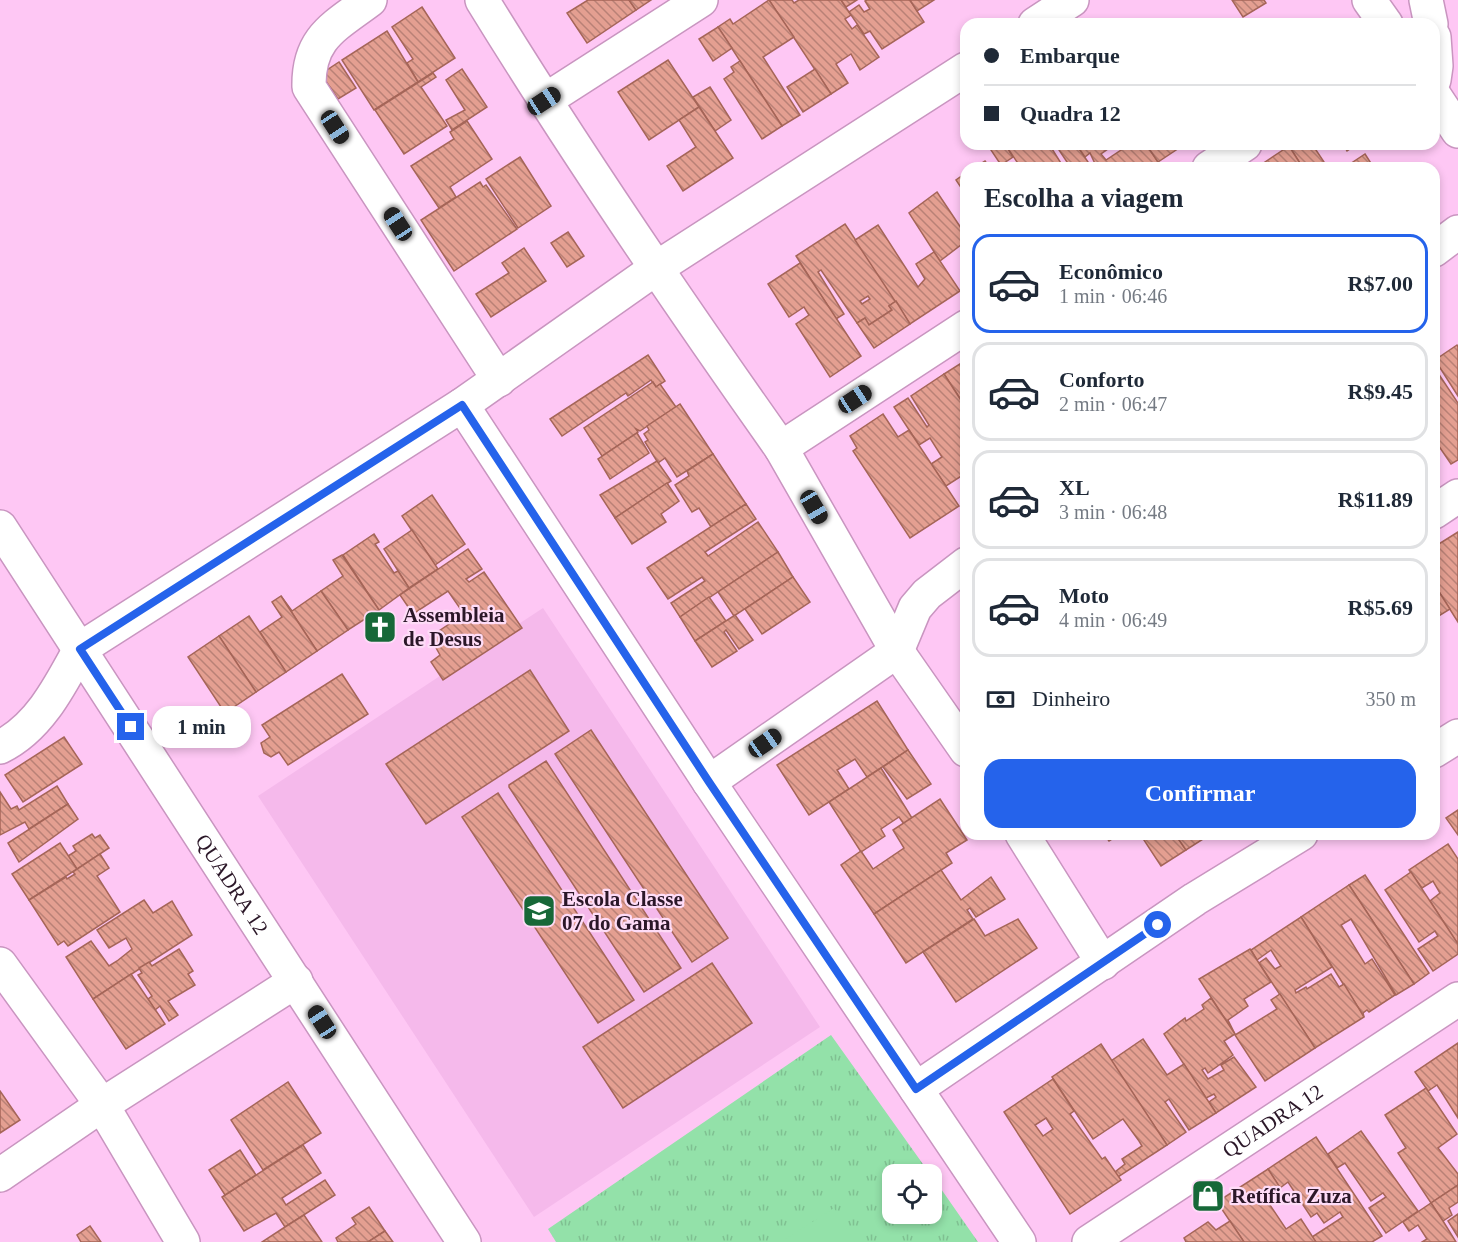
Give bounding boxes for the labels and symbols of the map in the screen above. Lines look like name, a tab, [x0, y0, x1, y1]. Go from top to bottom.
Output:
car	[524, 84, 564, 118]
car	[318, 107, 352, 147]
car	[381, 204, 415, 244]
car	[835, 382, 875, 416]
car	[797, 487, 831, 527]
place label: Assembleia de Desus	[403, 603, 505, 651]
church icon: Assembleia de Desus	[362, 609, 398, 645]
callout: 1 min	[152, 706, 251, 748]
route end	[117, 713, 144, 740]
car	[745, 725, 785, 761]
street label: QUADRA 12	[191, 830, 273, 939]
place label: Escola Classe 07 do Gama	[562, 887, 683, 935]
school or university icon: Escola Classe 07 do Gama	[521, 893, 557, 929]
route start	[1144, 911, 1171, 938]
car	[305, 1002, 339, 1042]
street label: QUADRA 12	[1218, 1079, 1327, 1163]
shop icon: Retífica Zuza	[1190, 1178, 1226, 1214]
place label: Retífica Zuza	[1231, 1184, 1352, 1208]

